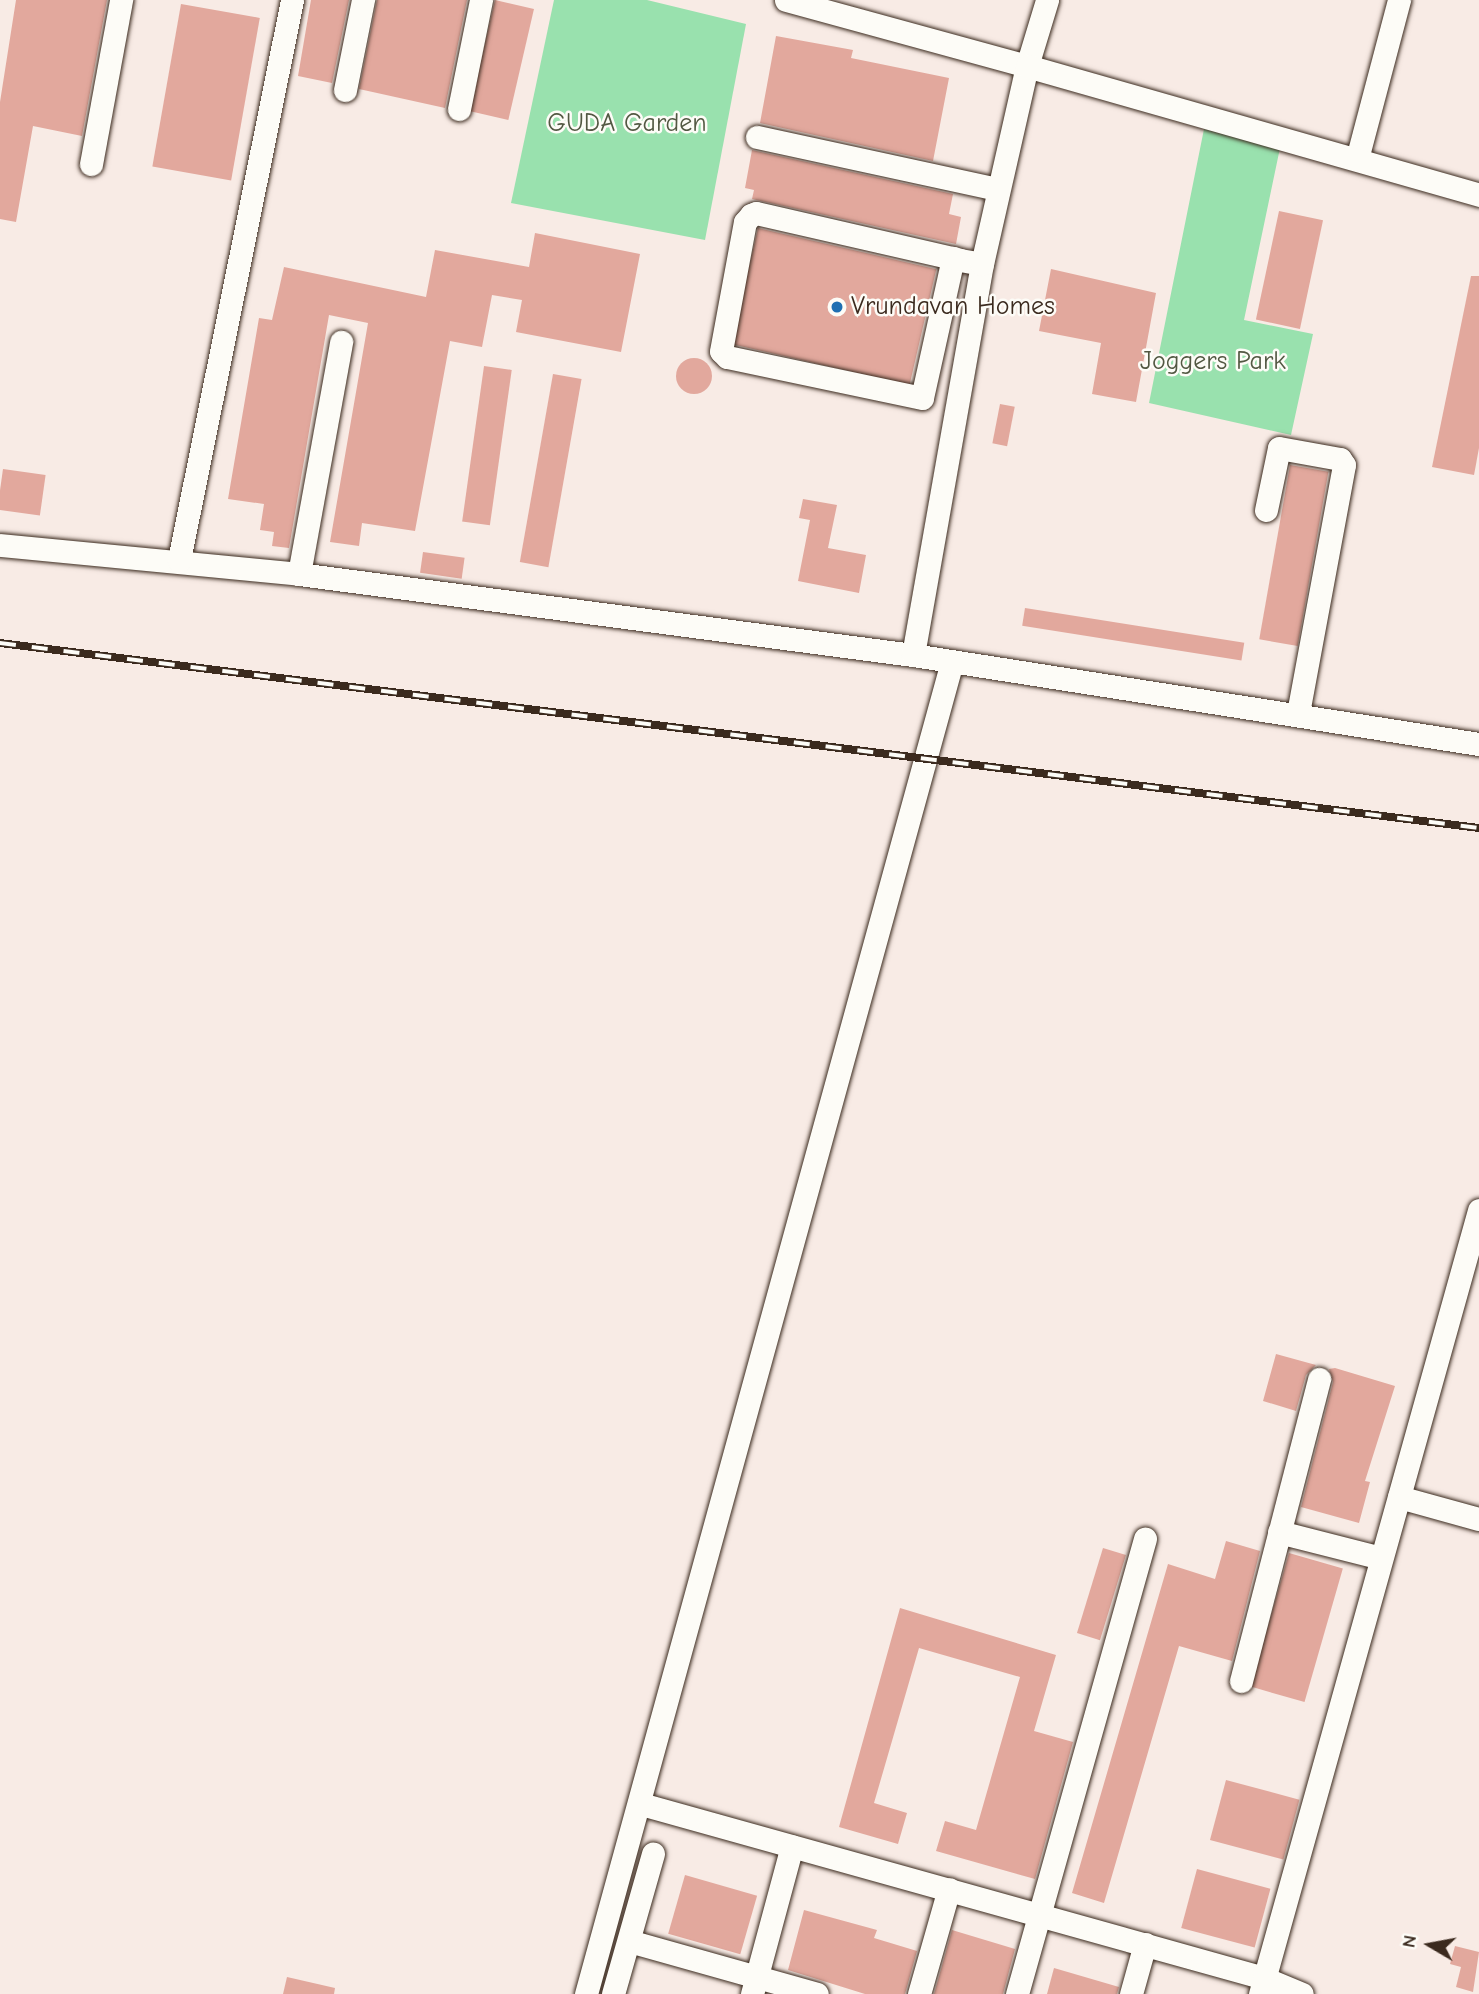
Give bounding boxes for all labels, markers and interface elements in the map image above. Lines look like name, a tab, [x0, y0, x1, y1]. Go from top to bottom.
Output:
park label: GUDA Garden	[547, 108, 707, 140]
place label: Vrundavan Homes	[851, 291, 1055, 323]
marker: Vrundavan Homes	[829, 299, 845, 315]
park label: Joggers Park	[1140, 346, 1286, 378]
north arrow	[1395, 1910, 1465, 1980]
text: N	[1397, 1933, 1421, 1949]

